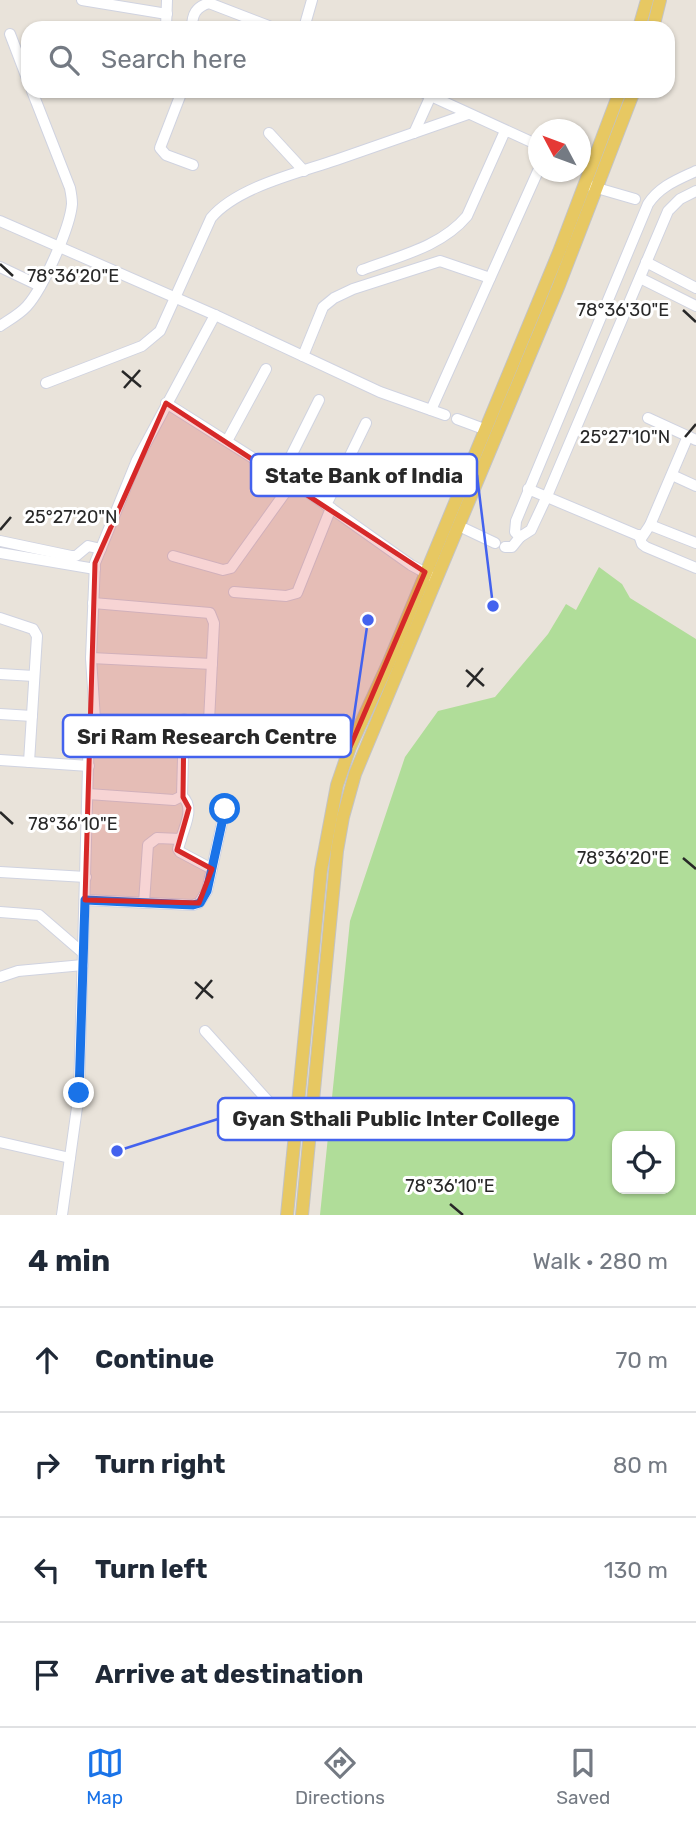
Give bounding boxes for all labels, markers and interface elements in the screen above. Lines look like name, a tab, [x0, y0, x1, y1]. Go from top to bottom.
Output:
search box	[21, 21, 675, 98]
icon: search	[45, 41, 83, 79]
text: Search here	[101, 44, 247, 75]
north arrow	[528, 119, 591, 182]
text: 78°36'20"E	[27, 265, 119, 287]
text: 78°36'30"E	[577, 299, 669, 321]
text: 25°27'10"N	[580, 426, 670, 448]
callout: State Bank of India	[251, 454, 477, 496]
text: State Bank of India	[265, 463, 463, 488]
text: 25°27'20"N	[24, 506, 118, 528]
callout: Sri Ram Research Centre	[63, 715, 351, 757]
text: Sri Ram Research Centre	[77, 724, 337, 749]
route start	[209, 793, 240, 824]
text: 78°36'10"E	[28, 813, 118, 835]
text: 78°36'20"E	[577, 847, 669, 869]
route end	[63, 1077, 94, 1108]
callout: Gyan Sthali Public Inter College	[218, 1098, 574, 1140]
text: Gyan Sthali Public Inter College	[232, 1106, 560, 1131]
map controls	[612, 1131, 675, 1194]
button: locate	[612, 1131, 675, 1194]
text: 78°36'10"E	[405, 1175, 495, 1197]
text: 4 min	[28, 1243, 110, 1279]
text: Walk · 280 m	[532, 1247, 668, 1275]
icon: ahead	[28, 1341, 66, 1379]
text: Continue	[95, 1344, 214, 1375]
text: 70 m	[616, 1346, 668, 1374]
icon: right	[28, 1446, 66, 1484]
text: Turn right	[95, 1449, 225, 1480]
text: 80 m	[613, 1451, 668, 1479]
icon: left	[28, 1551, 66, 1589]
text: Turn left	[95, 1554, 207, 1585]
text: 130 m	[604, 1556, 668, 1584]
icon: arrive	[28, 1656, 66, 1694]
text: Arrive at destination	[95, 1659, 363, 1690]
tab: Map	[86, 1744, 124, 1809]
tab: Directions	[295, 1744, 385, 1809]
tab: Saved	[556, 1744, 610, 1809]

